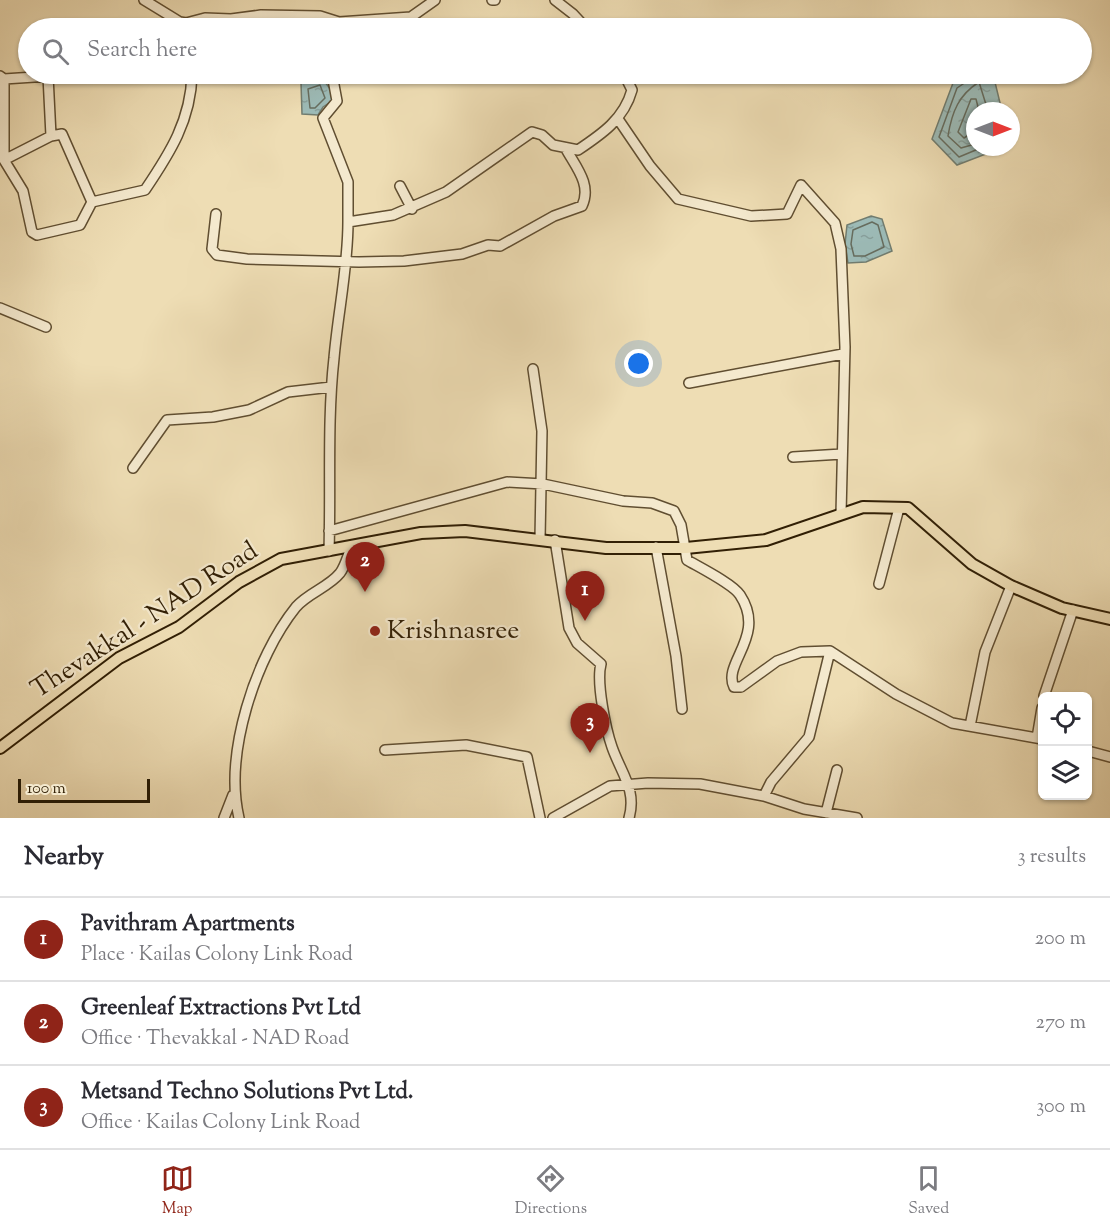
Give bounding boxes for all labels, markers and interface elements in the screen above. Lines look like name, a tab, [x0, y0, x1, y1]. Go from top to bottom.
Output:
search box	[18, 18, 1092, 84]
icon: search	[39, 35, 72, 68]
text: Search here	[87, 35, 197, 67]
north arrow	[966, 102, 1020, 156]
your location	[624, 349, 653, 378]
street label: Thevakkal - NAD Road	[24, 533, 266, 708]
pin: 2	[346, 542, 385, 592]
pin: 1	[566, 572, 604, 621]
place label: Krishnasree	[387, 613, 519, 650]
marker: Krishnasree	[368, 624, 382, 638]
map controls	[1038, 692, 1092, 800]
button: locate	[1038, 692, 1092, 746]
pin: 3	[570, 704, 610, 753]
button: layers	[1038, 746, 1092, 800]
scale bar	[18, 776, 150, 804]
text: 100 m	[27, 778, 66, 801]
text: Nearby	[24, 839, 104, 876]
text: 3 results	[1017, 843, 1086, 872]
text: Pavithram Apartments	[81, 909, 295, 941]
text: 1	[40, 925, 47, 954]
text: 200 m	[1035, 925, 1086, 954]
text: Place · Kailas Colony Link Road	[81, 941, 353, 970]
text: Greenleaf Extractions Pvt Ltd	[81, 993, 361, 1025]
text: 2	[39, 1009, 48, 1038]
text: 270 m	[1036, 1009, 1086, 1038]
text: Office · Thevakkal - NAD Road	[81, 1025, 349, 1054]
text: Metsand Techno Solutions Pvt Ltd.	[81, 1077, 413, 1109]
text: 3	[39, 1093, 48, 1122]
text: 300 m	[1036, 1093, 1086, 1122]
text: Office · Kailas Colony Link Road	[81, 1109, 360, 1138]
tab: Map	[161, 1162, 194, 1221]
tab: Directions	[515, 1162, 587, 1221]
tab: Saved	[908, 1162, 949, 1221]

